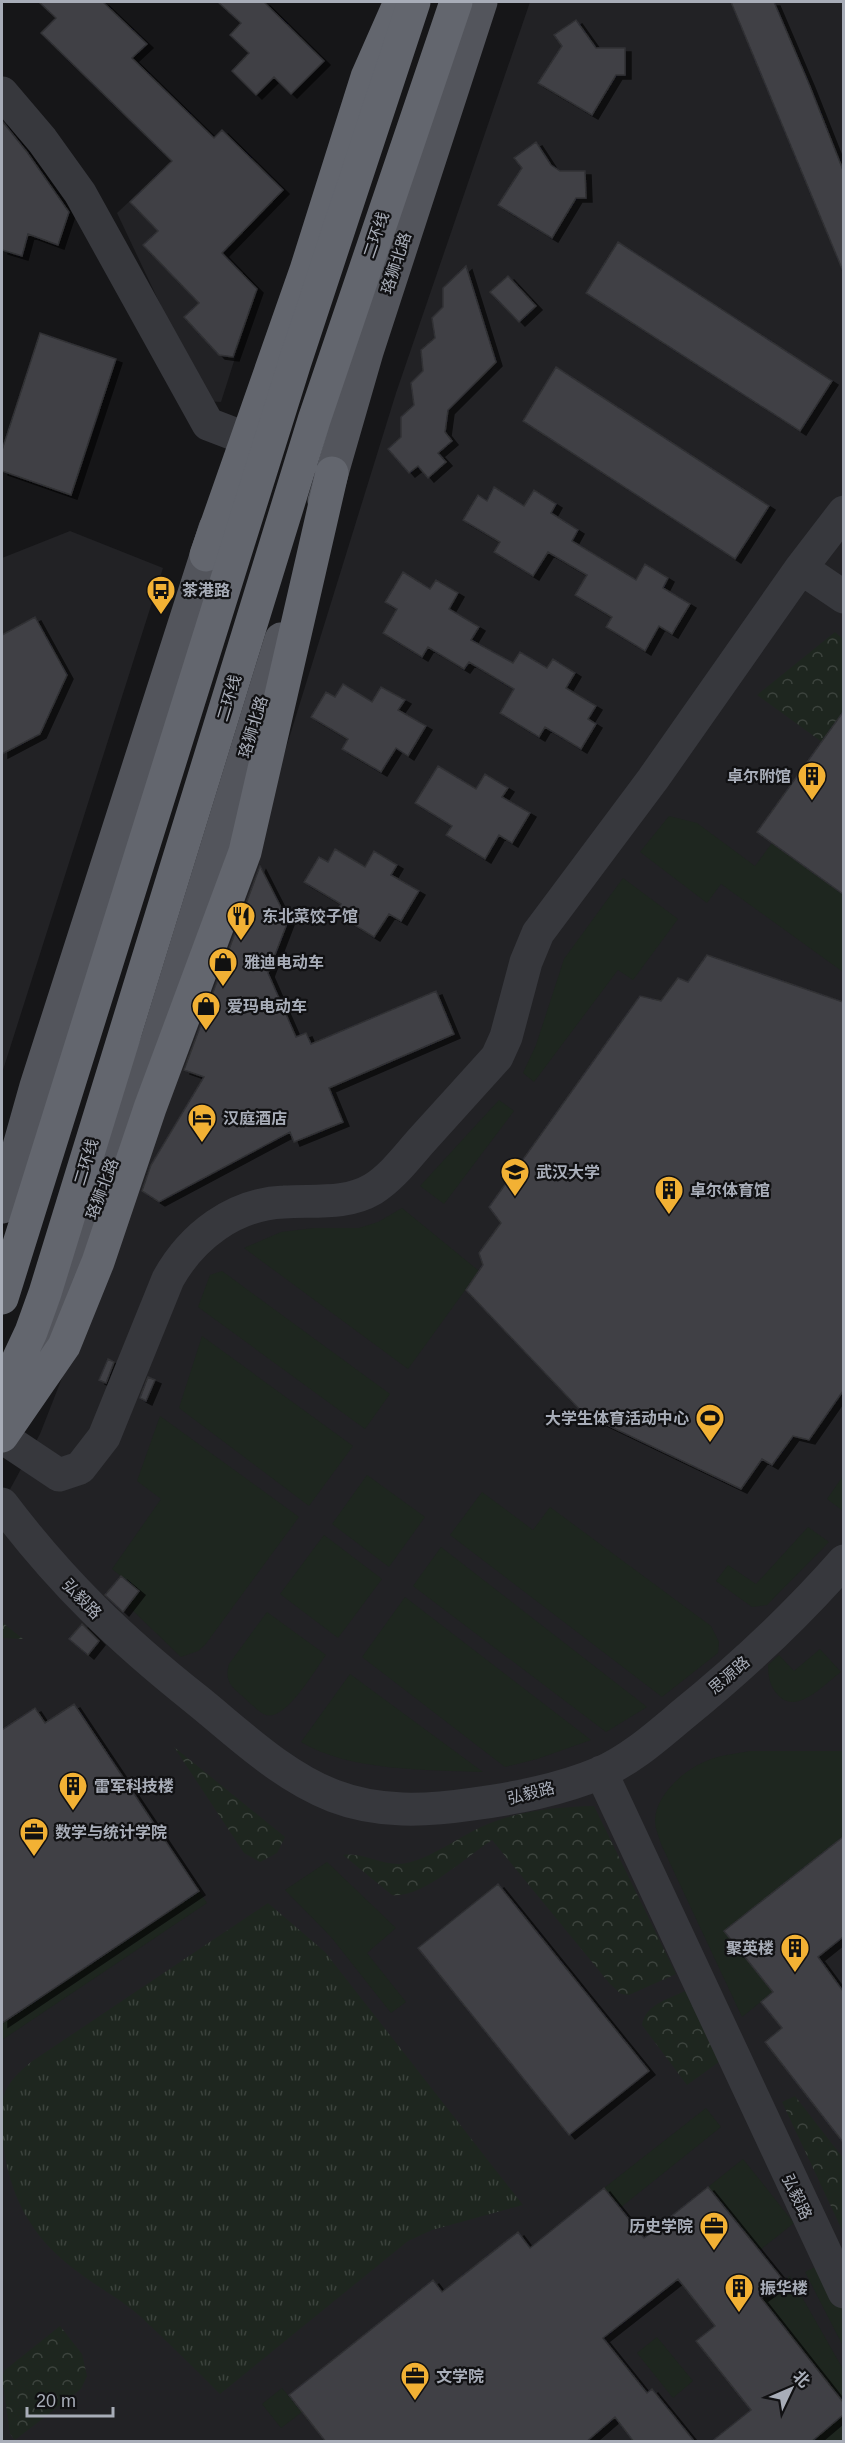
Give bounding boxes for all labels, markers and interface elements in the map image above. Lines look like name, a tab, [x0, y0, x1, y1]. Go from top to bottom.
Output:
street label: 二环线	[360, 210, 392, 260]
street label: 珞狮北路	[378, 230, 414, 296]
bus stop icon: 茶港路	[145, 574, 177, 616]
place label: 茶港路	[182, 582, 230, 599]
street label: 二环线	[214, 673, 244, 723]
street label: 珞狮北路	[236, 694, 270, 760]
building icon: 卓尔附馆	[796, 760, 828, 802]
place label: 卓尔附馆	[727, 768, 791, 785]
restaurant icon: 东北菜饺子馆	[225, 900, 257, 942]
place label: 东北菜饺子馆	[262, 908, 358, 925]
shop icon: 雅迪电动车	[207, 946, 239, 988]
place label: 雅迪电动车	[244, 954, 324, 971]
shop icon: 爱玛电动车	[190, 990, 222, 1032]
place label: 爱玛电动车	[227, 998, 307, 1015]
hotel icon: 汉庭酒店	[186, 1102, 218, 1144]
place label: 汉庭酒店	[223, 1110, 287, 1127]
street label: 二环线	[71, 1137, 101, 1187]
street label: 珞狮北路	[83, 1156, 121, 1222]
school or university icon: 武汉大学	[499, 1156, 531, 1198]
place label: 武汉大学	[536, 1164, 600, 1181]
building icon: 卓尔体育馆	[653, 1174, 685, 1216]
place label: 卓尔体育馆	[690, 1182, 770, 1199]
sports icon: 大学生体育活动中心	[694, 1402, 726, 1444]
place label: 大学生体育活动中心	[545, 1410, 689, 1427]
street label: 弘毅路	[59, 1576, 105, 1622]
street label: 思源路	[705, 1653, 753, 1697]
building icon: 雷军科技楼	[57, 1770, 89, 1812]
place label: 雷军科技楼	[94, 1778, 174, 1795]
street label: 弘毅路	[506, 1779, 556, 1807]
office icon: 数学与统计学院	[18, 1816, 50, 1858]
place label: 数学与统计学院	[55, 1824, 167, 1841]
building icon: 聚英楼	[779, 1932, 811, 1974]
place label: 聚英楼	[726, 1940, 774, 1957]
street label: 弘毅路	[779, 2172, 815, 2222]
office icon: 历史学院	[698, 2210, 730, 2252]
place label: 历史学院	[629, 2218, 693, 2235]
building icon: 振华楼	[723, 2272, 755, 2314]
place label: 振华楼	[760, 2279, 808, 2297]
north arrow	[761, 2359, 821, 2419]
office icon: 文学院	[399, 2360, 431, 2402]
text: 北	[790, 2367, 813, 2391]
place label: 文学院	[436, 2368, 484, 2385]
scale bar	[27, 2380, 112, 2418]
text: 20 m	[36, 2391, 76, 2411]

